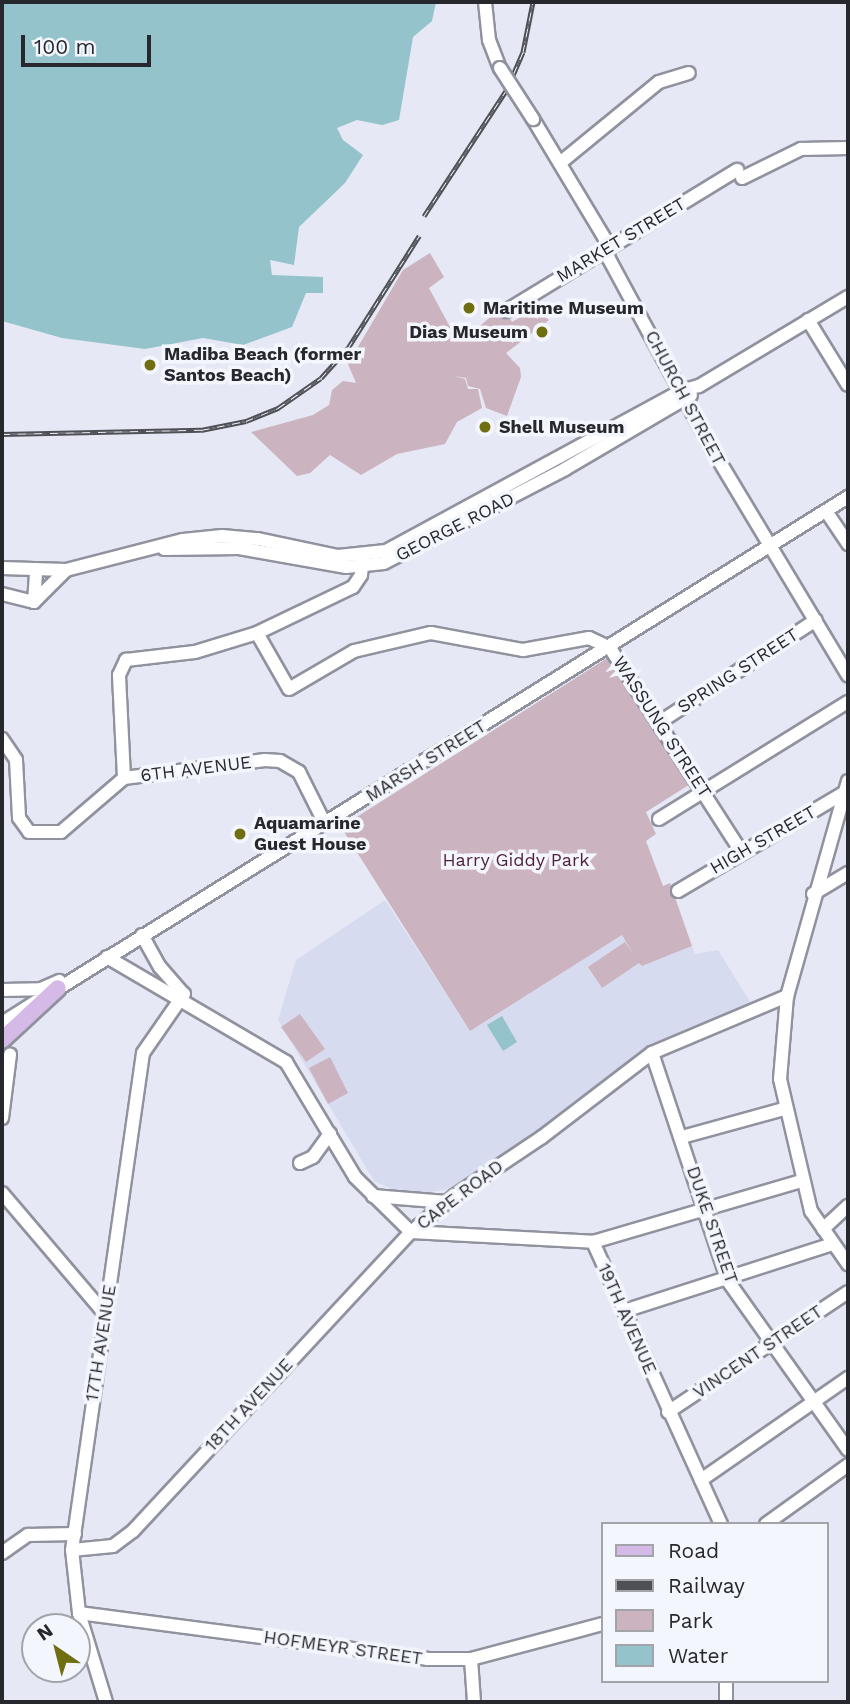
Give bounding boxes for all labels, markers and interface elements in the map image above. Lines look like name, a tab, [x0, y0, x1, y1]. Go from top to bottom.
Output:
scale bar	[24, 21, 154, 65]
text: 100 m	[34, 34, 96, 59]
street label: MARKET STREET	[552, 193, 690, 287]
place label: Maritime Museum	[483, 297, 644, 319]
marker: Maritime Museum	[461, 300, 477, 316]
place label: Dias Museum	[409, 321, 528, 343]
marker: Dias Museum	[534, 324, 550, 340]
street label: CHURCH STREET	[640, 327, 730, 469]
place label: Madiba Beach (former Santos Beach)	[164, 344, 361, 386]
marker: Madiba Beach (former Santos Beach)	[142, 357, 158, 373]
place label: Shell Museum	[499, 416, 625, 438]
marker: Shell Museum	[477, 419, 493, 435]
street label: GEORGE ROAD	[392, 488, 518, 566]
street label: SPRING STREET	[673, 624, 803, 718]
street label: WASSUNG STREET	[608, 652, 716, 802]
street label: MARSH STREET	[362, 715, 490, 807]
street label: 6TH AVENUE	[139, 751, 253, 787]
street label: HIGH STREET	[706, 801, 820, 879]
place label: Aquamarine Guest House	[254, 813, 366, 856]
marker: Aquamarine Guest House	[232, 826, 248, 842]
park label: Harry Giddy Park	[442, 849, 590, 871]
street label: CAPE ROAD	[413, 1155, 507, 1235]
street label: DUKE STREET	[682, 1163, 742, 1287]
street label: 19TH AVENUE	[593, 1260, 661, 1378]
street label: 17TH AVENUE	[81, 1283, 121, 1403]
street label: VINCENT STREET	[689, 1301, 827, 1403]
street label: 18TH AVENUE	[200, 1354, 298, 1456]
legend	[602, 1522, 829, 1683]
text: Road	[668, 1538, 719, 1563]
text: Railway	[668, 1573, 745, 1598]
text: Park	[668, 1608, 713, 1633]
north arrow	[21, 1613, 91, 1683]
text: N	[32, 1619, 57, 1645]
street label: HOFMEYR STREET	[262, 1626, 424, 1670]
text: Water	[668, 1643, 728, 1668]

